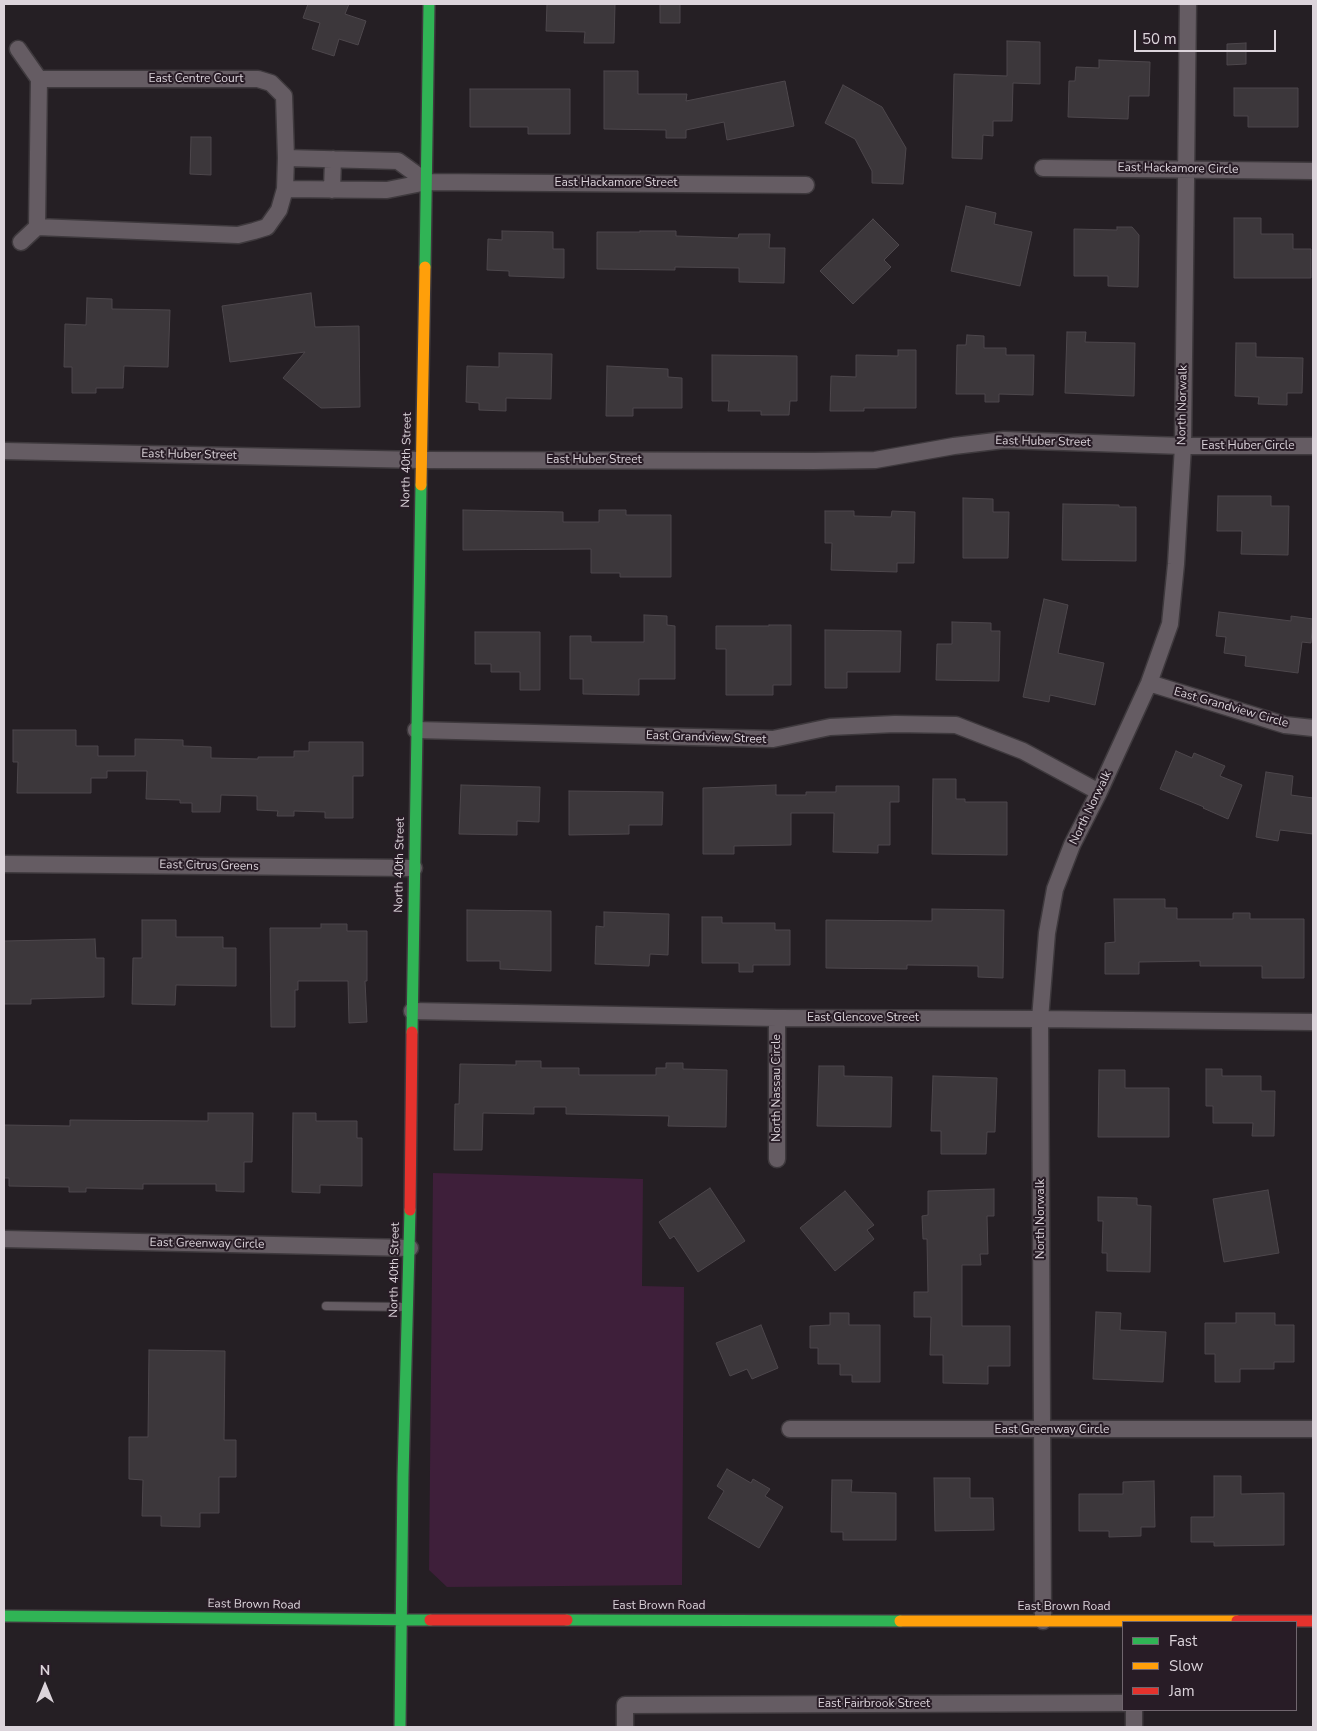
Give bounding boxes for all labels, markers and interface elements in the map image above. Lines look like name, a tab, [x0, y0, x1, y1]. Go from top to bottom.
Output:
scale bar	[1137, 20, 1280, 52]
text: 50 m	[1142, 29, 1177, 49]
street label: East Centre Court	[149, 72, 243, 86]
street label: East Hackamore Circle	[1118, 161, 1238, 177]
street label: East Hackamore Street	[555, 176, 677, 190]
street label: North Norwalk	[1175, 365, 1191, 445]
street label: North 40th Street	[399, 412, 415, 508]
street label: East Huber Street	[995, 434, 1091, 450]
street label: East Huber Circle	[1201, 439, 1295, 453]
street label: East Huber Street	[141, 447, 237, 463]
street label: East Huber Street	[546, 453, 642, 467]
street label: East Grandview Circle	[1172, 685, 1290, 731]
street label: East Grandview Street	[646, 729, 766, 747]
street label: North Norwalk	[1067, 769, 1115, 847]
street label: North 40th Street	[392, 817, 408, 913]
street label: East Citrus Greens	[159, 858, 259, 874]
street label: East Glencove Street	[807, 1011, 919, 1025]
street label: North Nassau Circle	[770, 1034, 784, 1142]
street label: North Norwalk	[1034, 1179, 1048, 1259]
street label: North 40th Street	[387, 1222, 403, 1318]
street label: East Greenway Circle	[150, 1236, 264, 1252]
street label: East Greenway Circle	[995, 1423, 1109, 1437]
street label: East Brown Road	[207, 1597, 301, 1613]
street label: East Brown Road	[612, 1599, 706, 1613]
street label: East Brown Road	[1017, 1600, 1111, 1614]
legend	[1122, 1621, 1297, 1711]
text: Fast	[1169, 1631, 1197, 1651]
text: Slow	[1169, 1656, 1203, 1676]
north arrow	[20, 1661, 70, 1711]
text: N	[40, 1661, 50, 1680]
text: Jam	[1169, 1681, 1195, 1701]
street label: East Fairbrook Street	[818, 1697, 930, 1711]

